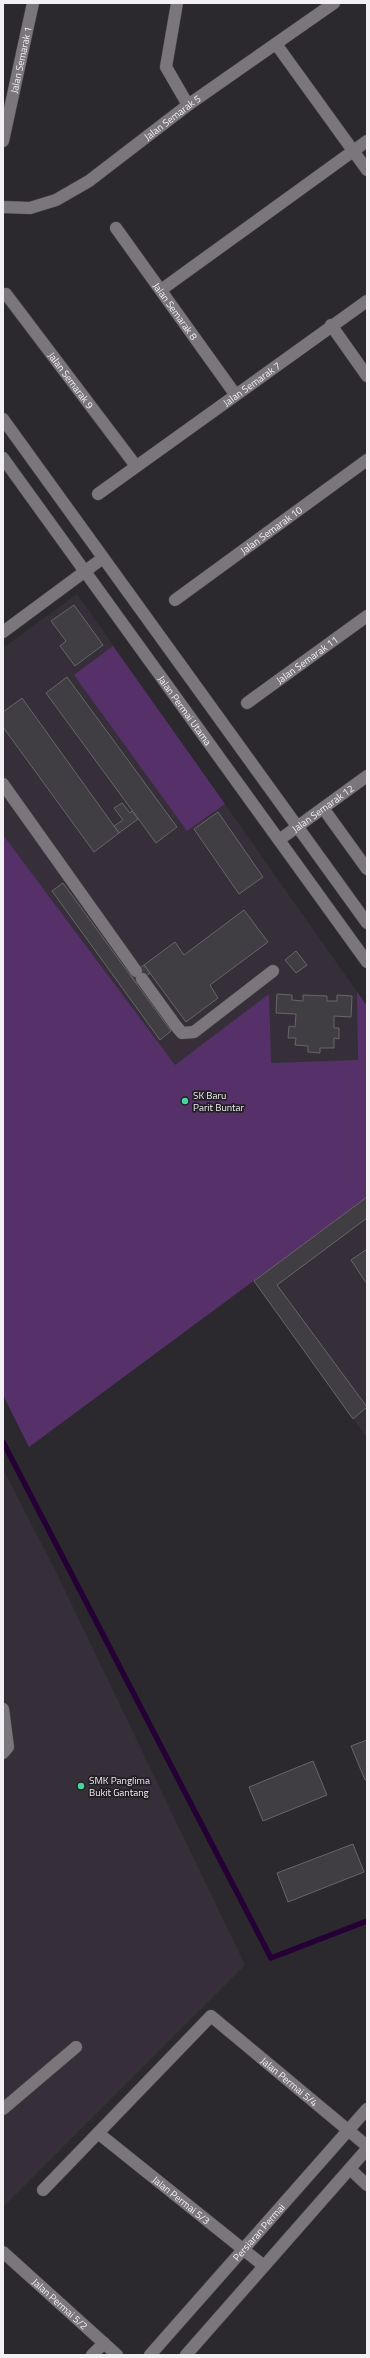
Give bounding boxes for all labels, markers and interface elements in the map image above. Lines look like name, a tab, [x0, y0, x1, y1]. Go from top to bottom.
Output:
street label: Jalan Semarak 1	[7, 25, 36, 95]
street label: Jalan Semarak 5	[141, 91, 204, 144]
street label: Jalan Semarak 8	[149, 279, 201, 343]
street label: Jalan Semarak 9	[44, 349, 97, 412]
street label: Jalan Semarak 7	[220, 358, 284, 410]
street label: Jalan Semarak 10	[237, 502, 306, 558]
street label: Jalan Semarak 11	[273, 632, 341, 688]
street label: Jalan Permai Utama	[154, 672, 215, 749]
street label: Jalan Semarak 12	[289, 781, 357, 836]
place label: SK Baru Parit Buntar	[193, 1088, 245, 1115]
marker: SK Baru Parit Buntar	[180, 1096, 190, 1106]
place label: SMK Panglima Bukit Gantang	[89, 1773, 150, 1800]
marker: SMK Panglima Bukit Gantang	[76, 1781, 86, 1791]
street label: Jalan Permai 5/4	[257, 2053, 321, 2110]
street label: Jalan Permai 5/3	[149, 2172, 213, 2228]
street label: Persiaran Permai	[229, 2200, 288, 2264]
street label: Jalan Permai 5/2	[29, 2275, 91, 2333]

